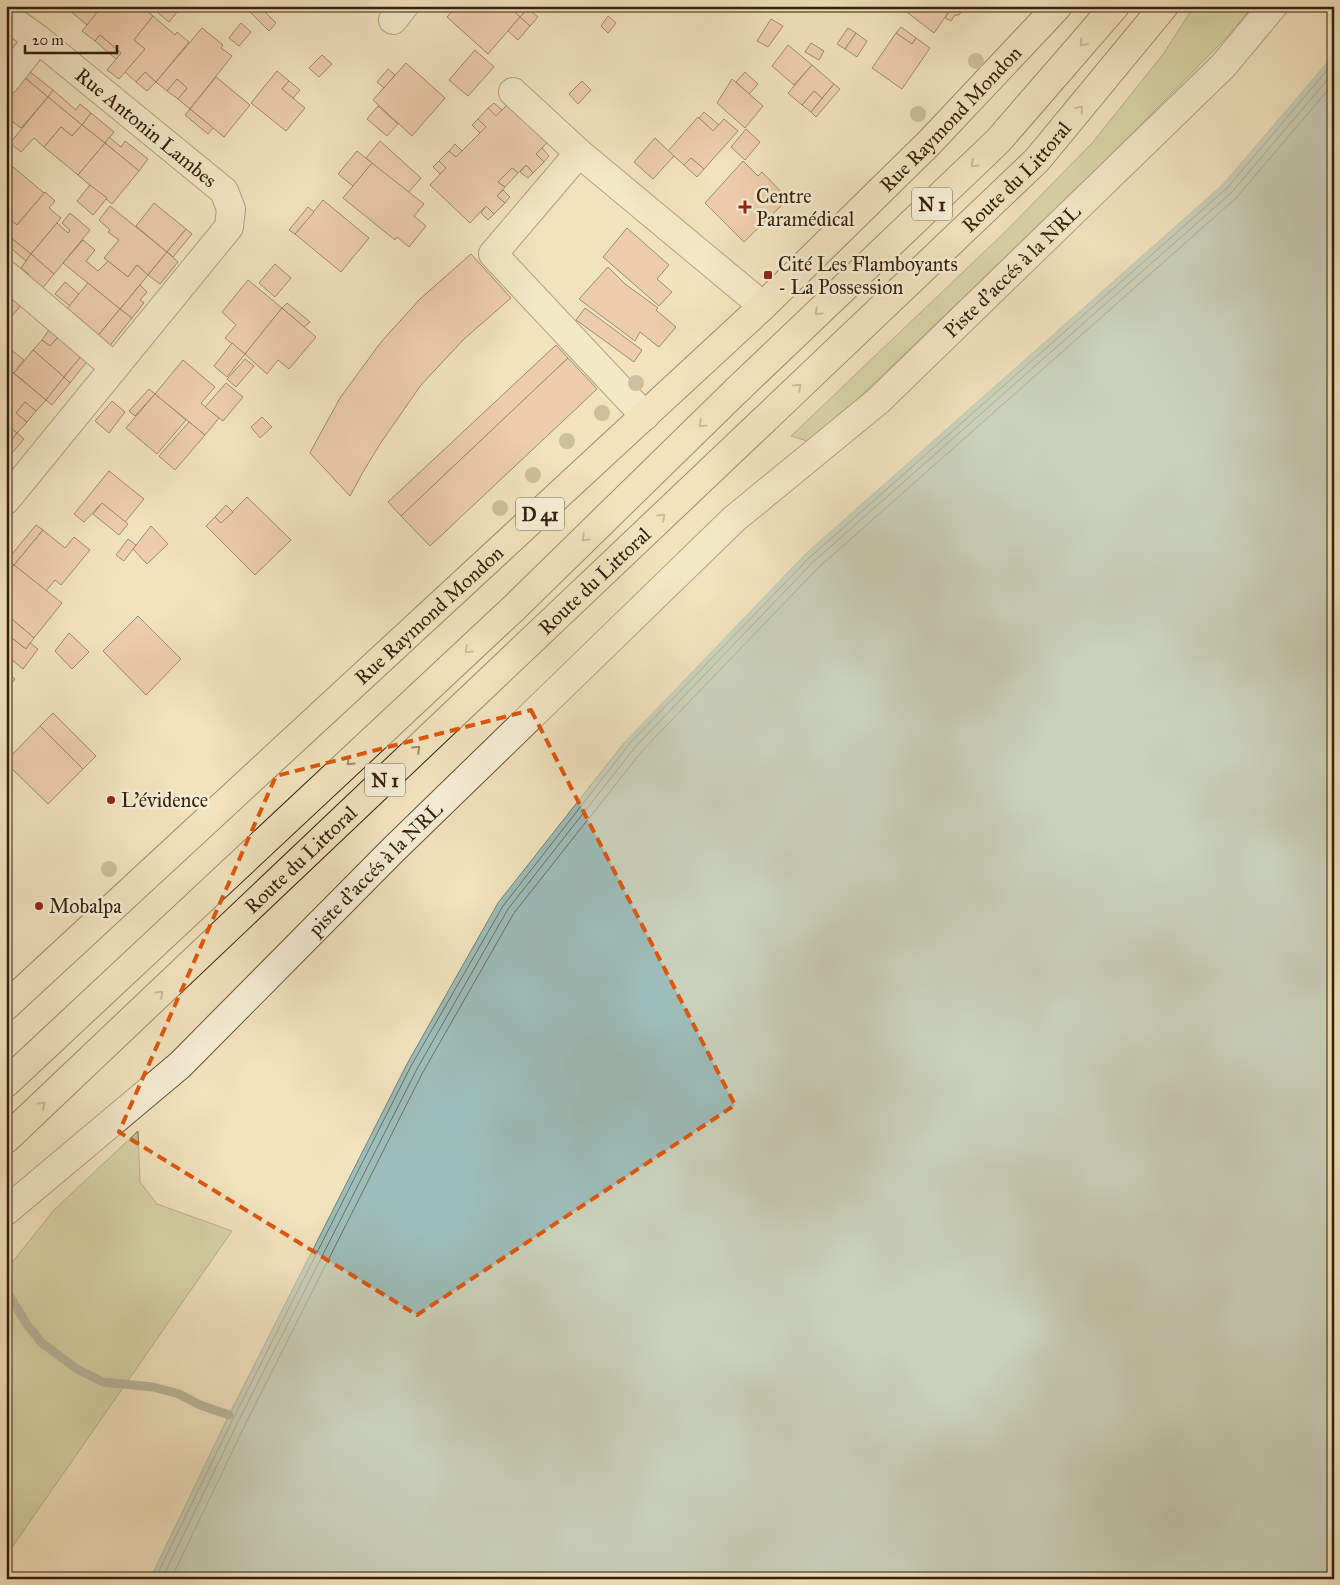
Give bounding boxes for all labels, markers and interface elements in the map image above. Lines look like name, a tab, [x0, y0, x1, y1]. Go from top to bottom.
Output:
scale bar	[25, 22, 118, 54]
text: 20 m	[32, 31, 64, 49]
one-way arrow	[1080, 37, 1088, 46]
street label: Rue Raymond Mondon	[875, 41, 1026, 197]
street label: Rue Antonin Lambes	[71, 63, 222, 192]
one-way arrow	[1074, 106, 1082, 115]
street label: Route du Littoral	[957, 116, 1076, 237]
one-way arrow	[971, 158, 980, 167]
place label: Centre Paramédical	[756, 184, 855, 231]
road number: N 1	[912, 188, 952, 220]
street label: Piste d'accés à la NRL	[939, 199, 1085, 342]
marker: Centre Paramédical	[738, 200, 752, 214]
place label: Cité Les Flamboyants - La Possession	[778, 252, 958, 299]
marker: Cité Les Flamboyants - La Possession	[762, 269, 774, 281]
one-way arrow	[815, 306, 824, 315]
one-way arrow	[793, 384, 802, 393]
one-way arrow	[698, 418, 707, 427]
road number: D 41	[516, 498, 564, 530]
one-way arrow	[656, 514, 665, 523]
street label: Route du Littoral	[533, 522, 656, 640]
one-way arrow	[582, 532, 591, 541]
street label: Rue Raymond Mondon	[350, 540, 508, 689]
one-way arrow	[465, 644, 474, 653]
one-way arrow	[411, 746, 420, 755]
one-way arrow	[346, 756, 355, 765]
road number: N 1	[365, 764, 405, 796]
place label: L'évidence	[121, 788, 208, 812]
marker: L'évidence	[105, 794, 117, 806]
street label: piste d'accés à la NRL	[302, 797, 447, 941]
street label: Route du Littoral	[240, 800, 362, 918]
place label: Mobalpa	[49, 894, 122, 918]
marker: Mobalpa	[33, 900, 45, 912]
one-way arrow	[154, 991, 163, 1000]
one-way arrow	[36, 1102, 45, 1111]

